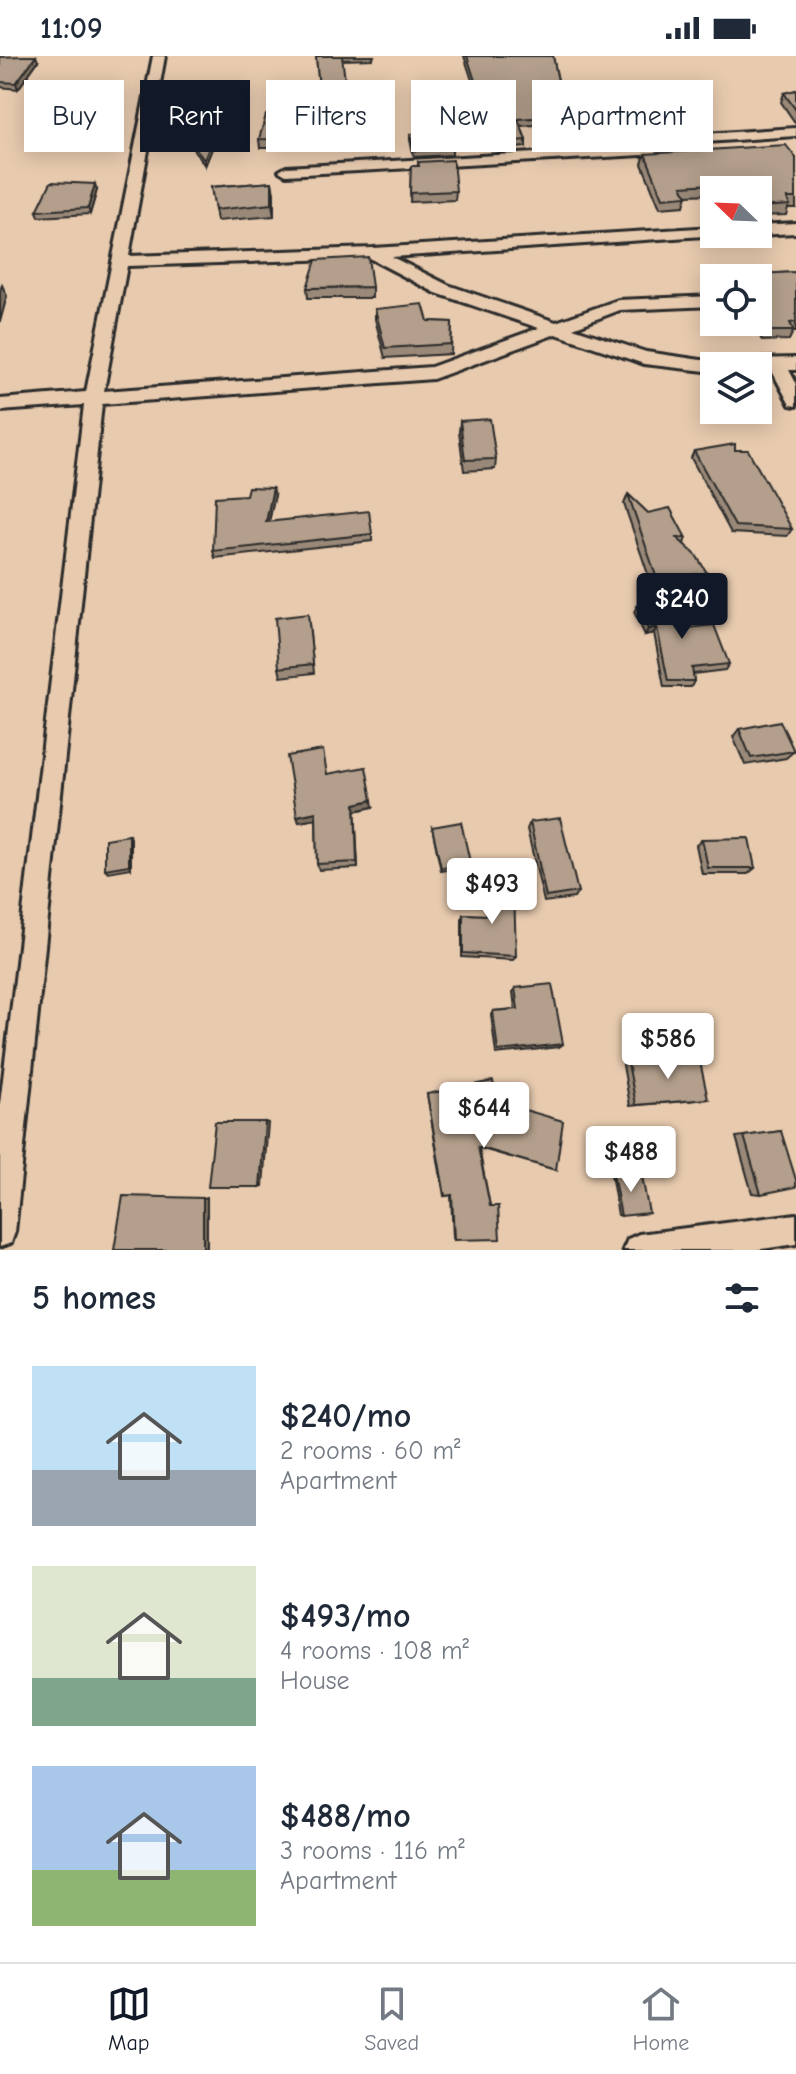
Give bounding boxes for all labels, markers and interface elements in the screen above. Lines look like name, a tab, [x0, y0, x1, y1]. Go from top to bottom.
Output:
text: 11:09	[40, 11, 103, 46]
chip: Buy	[24, 80, 124, 152]
chip: Rent	[140, 80, 250, 152]
chip: Filters	[266, 80, 395, 152]
chip: New	[411, 80, 516, 152]
chip: Apartment	[532, 80, 713, 152]
north arrow	[700, 176, 772, 248]
map controls	[700, 176, 772, 424]
button: locate	[700, 264, 772, 336]
button: layers	[700, 352, 772, 424]
pin: $240	[635, 573, 729, 641]
text: $240	[655, 584, 709, 614]
pin: $493	[445, 858, 539, 926]
text: $493	[465, 869, 519, 899]
pin: $586	[621, 1013, 715, 1081]
text: $586	[640, 1024, 696, 1054]
pin: $644	[437, 1082, 531, 1150]
text: $644	[457, 1093, 511, 1123]
pin: $488	[584, 1126, 678, 1194]
text: $488	[604, 1137, 658, 1167]
icon: filters	[720, 1276, 764, 1320]
text: 5 homes	[32, 1278, 156, 1318]
text: $240/mo	[280, 1396, 411, 1436]
icon: home	[96, 1398, 192, 1494]
text: 2 rooms · 60 m²	[280, 1436, 461, 1466]
text: Apartment	[280, 1466, 396, 1496]
text: $493/mo	[280, 1596, 411, 1636]
icon: home	[96, 1598, 192, 1694]
text: 4 rooms · 108 m²	[280, 1636, 469, 1666]
text: House	[280, 1666, 350, 1696]
text: $488/mo	[280, 1796, 411, 1836]
icon: home	[96, 1798, 192, 1894]
text: 3 rooms · 116 m²	[280, 1836, 465, 1866]
text: Apartment	[280, 1866, 396, 1896]
tab: Map	[107, 1982, 151, 2056]
tab: Saved	[364, 1982, 419, 2056]
tab: Home	[632, 1982, 689, 2056]

